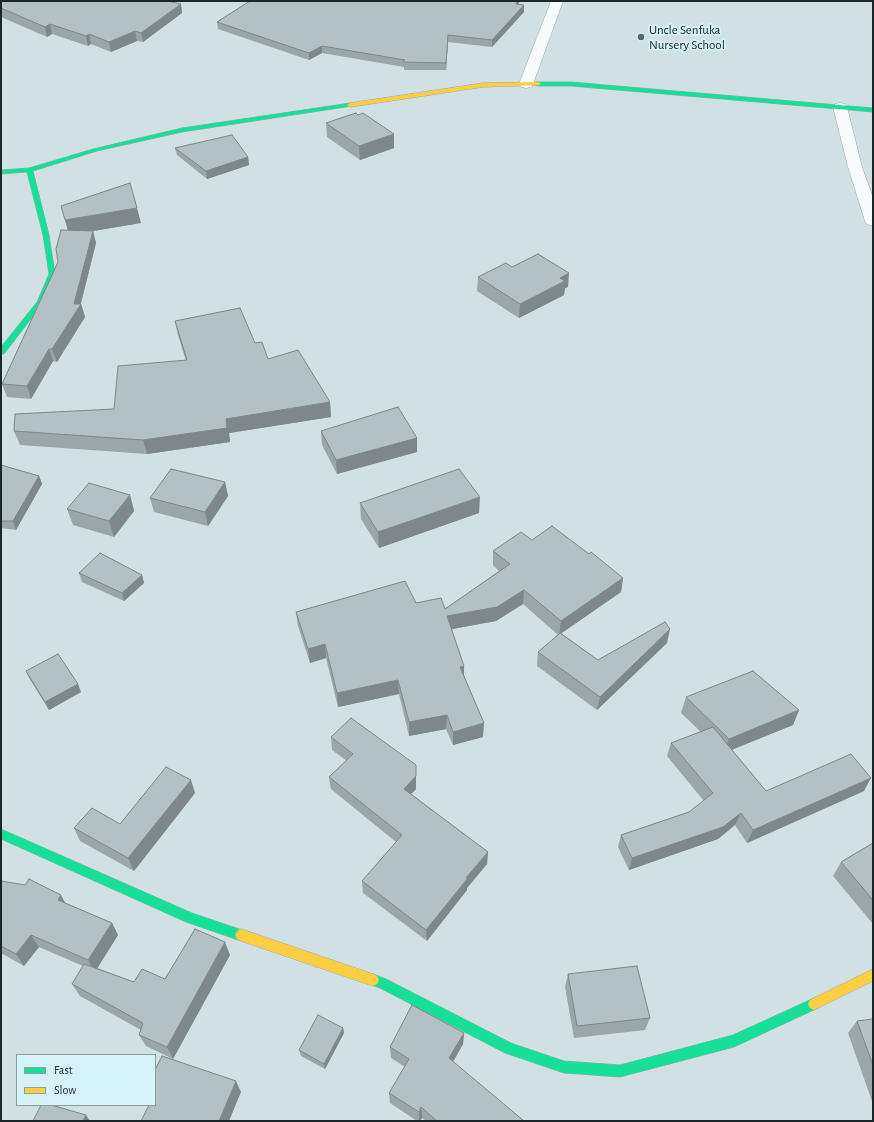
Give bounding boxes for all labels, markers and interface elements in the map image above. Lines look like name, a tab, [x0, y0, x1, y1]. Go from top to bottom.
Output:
place label: Uncle Senfuka Nursery School	[649, 22, 725, 53]
marker: Uncle Senfuka Nursery School	[636, 32, 646, 42]
legend	[16, 1054, 156, 1106]
text: Fast	[54, 1064, 73, 1076]
text: Slow	[54, 1084, 76, 1096]

